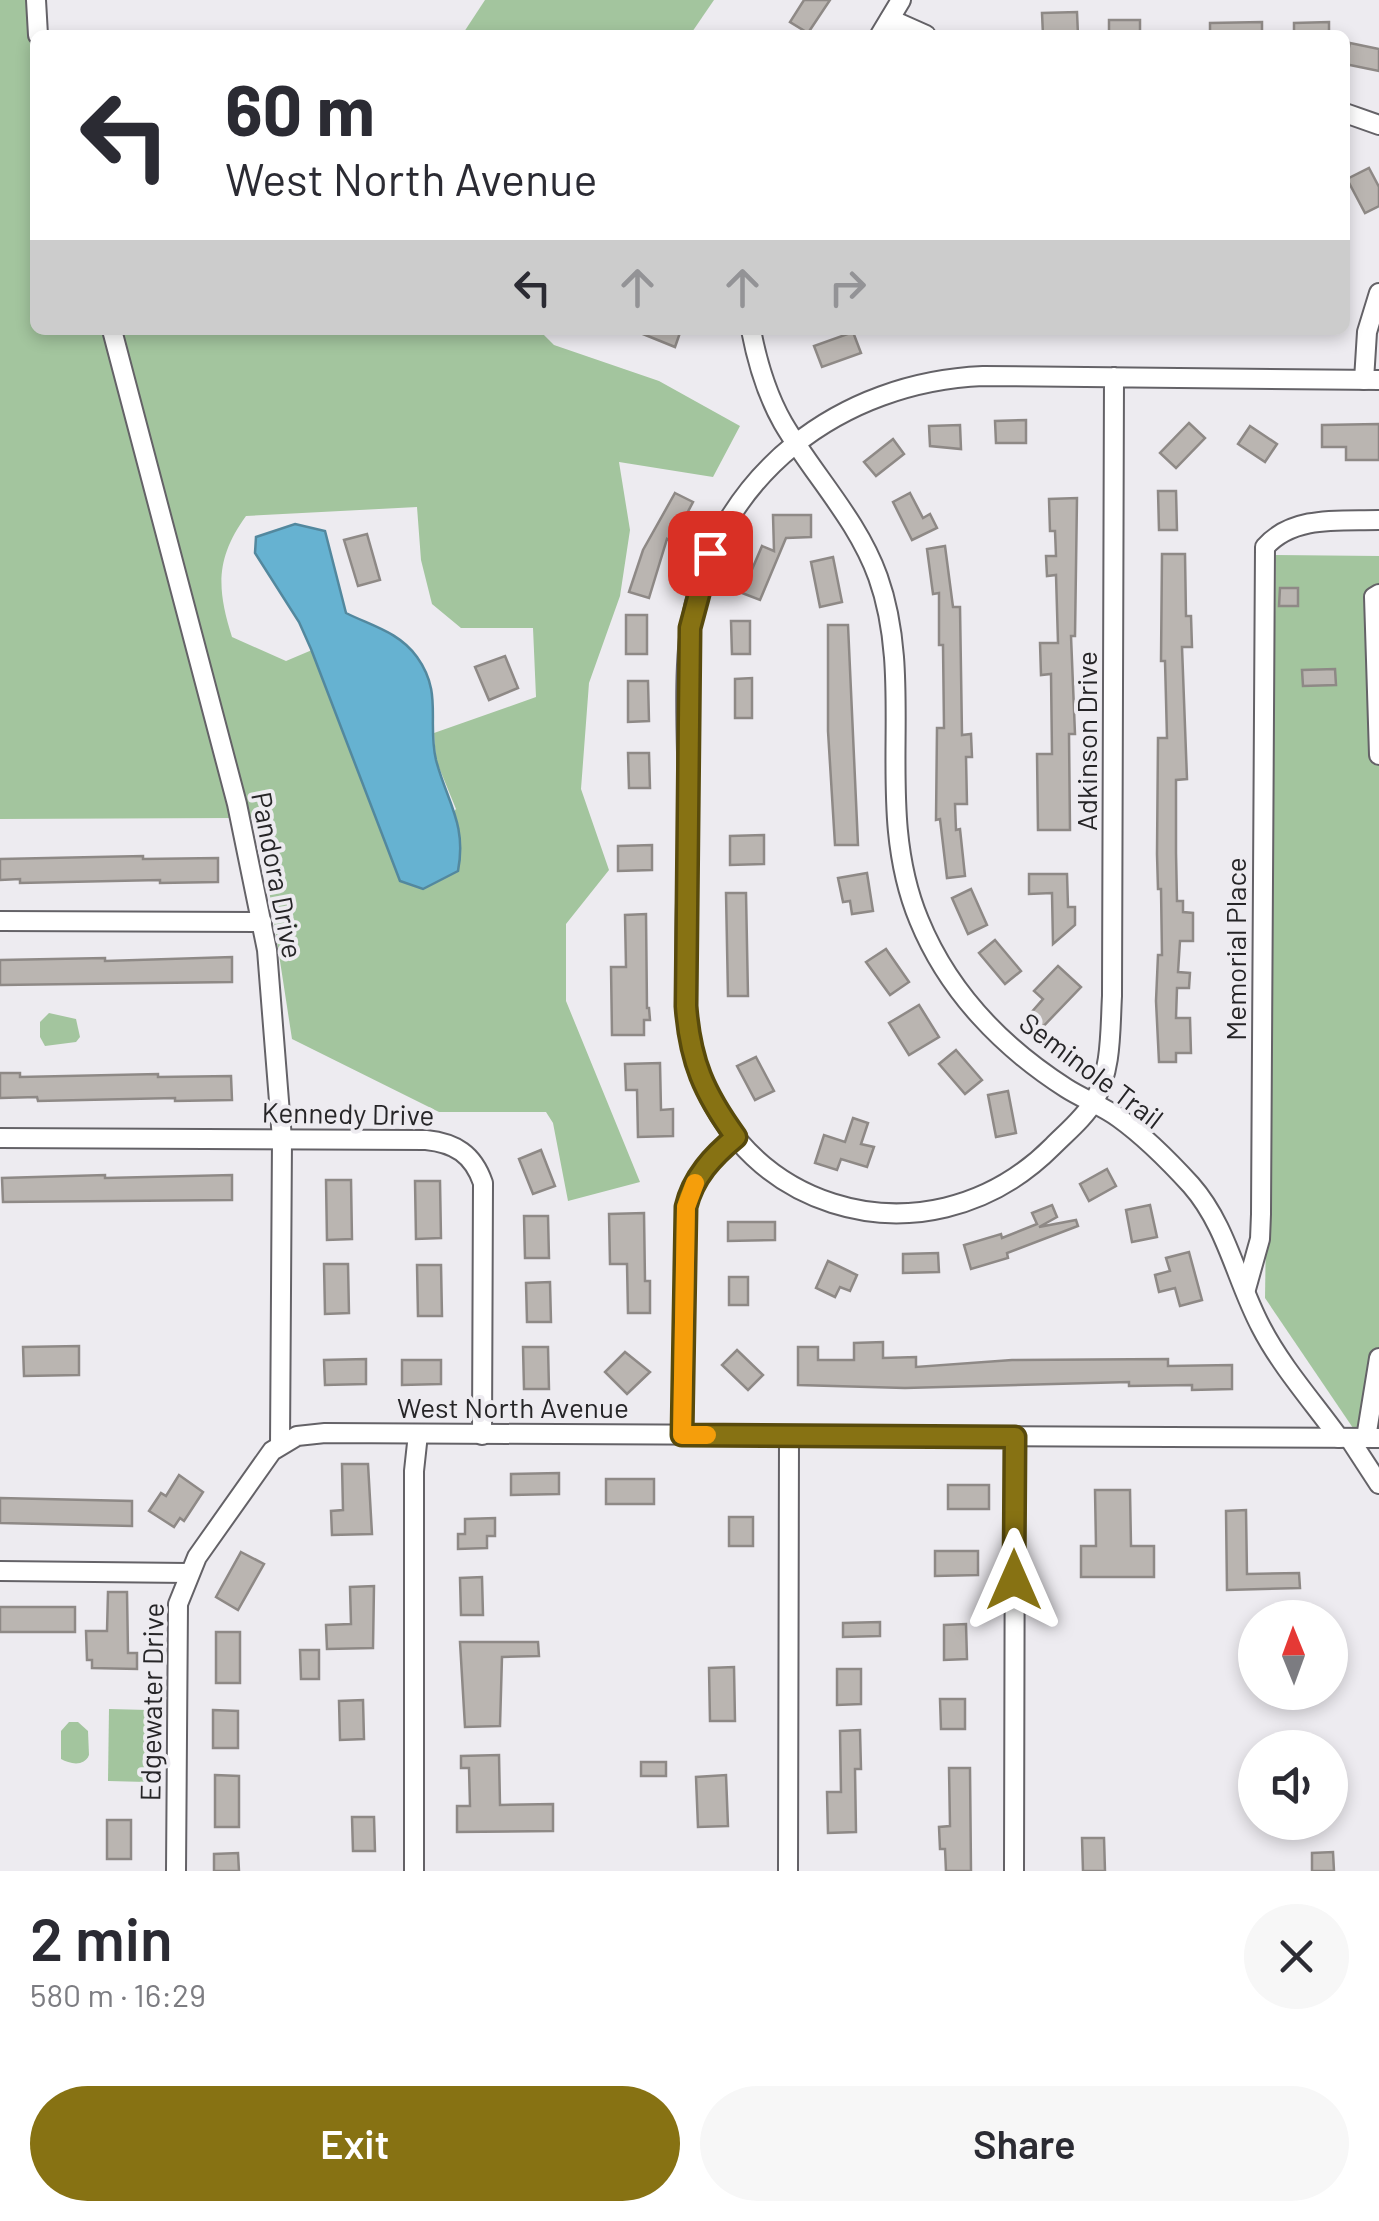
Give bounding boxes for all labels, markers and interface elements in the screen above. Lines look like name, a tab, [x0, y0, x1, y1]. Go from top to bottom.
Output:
text: 60 m	[225, 66, 375, 150]
icon: left	[60, 70, 190, 200]
text: West North Avenue	[225, 151, 597, 205]
icon: left	[505, 260, 560, 315]
icon: ahead	[610, 260, 665, 315]
icon: ahead	[715, 260, 770, 315]
icon: right	[820, 260, 875, 315]
pin	[668, 511, 753, 596]
icon: arrive	[683, 526, 738, 581]
street label: Adkinson Drive	[1069, 651, 1103, 831]
street label: Pandora Drive	[245, 789, 311, 961]
street label: Memorial Place	[1218, 857, 1252, 1041]
street label: Seminole Trail	[1013, 1005, 1171, 1135]
street label: Kennedy Drive	[261, 1094, 435, 1132]
street label: West North Avenue	[397, 1390, 629, 1424]
position arrow	[962, 1528, 1066, 1632]
north arrow	[1238, 1600, 1348, 1710]
map controls	[1238, 1600, 1348, 1840]
street label: Edgewater Drive	[132, 1602, 170, 1802]
button: sound	[1238, 1730, 1348, 1840]
text: 2 min	[30, 1901, 173, 1973]
button: close	[1244, 1904, 1349, 2009]
text: 580 m · 16:29	[30, 1975, 206, 2013]
button: Exit	[30, 2086, 680, 2201]
button: Share	[700, 2086, 1349, 2201]

